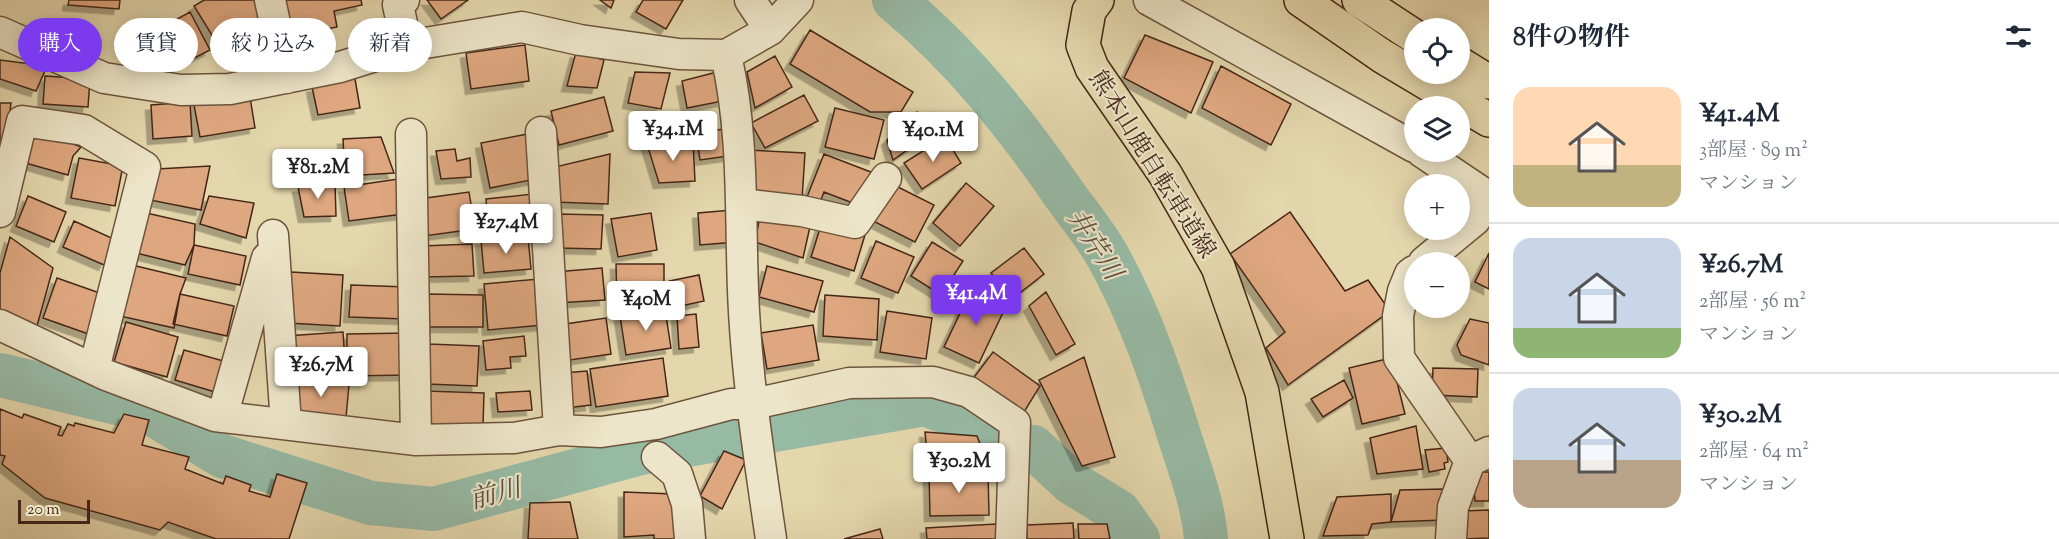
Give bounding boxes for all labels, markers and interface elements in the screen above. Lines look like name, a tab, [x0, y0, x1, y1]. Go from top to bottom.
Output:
chip: 購入	[18, 18, 102, 72]
chip: 賃貸	[114, 18, 198, 72]
chip: 絞り込み	[210, 18, 336, 72]
chip: 新着	[348, 18, 432, 72]
map controls	[1404, 18, 1470, 318]
button: locate	[1404, 18, 1470, 84]
text: 8件の物件	[1513, 20, 1630, 57]
icon: filters	[2002, 20, 2035, 53]
street label: 熊本山鹿自転車道線	[1080, 64, 1223, 266]
button: layers	[1404, 96, 1470, 162]
text: ¥41.4M	[1699, 96, 1780, 133]
pin: ¥34.1M	[624, 111, 722, 162]
icon: home	[1561, 111, 1633, 183]
pin: ¥40.1M	[884, 112, 982, 163]
text: ¥34.1M	[642, 116, 704, 145]
text: ¥40.1M	[902, 117, 964, 146]
text: 3部屋 · 89 m²	[1699, 137, 1808, 166]
pin: ¥81.2M	[269, 149, 367, 200]
text: ¥81.2M	[286, 154, 350, 183]
text: マンション	[1699, 170, 1798, 199]
button: +	[1404, 174, 1470, 240]
water label: 井芹川	[1056, 203, 1131, 291]
pin: ¥27.4M	[457, 204, 555, 255]
text: ¥27.4M	[474, 209, 538, 238]
text: ¥26.7M	[1699, 247, 1783, 284]
button: −	[1404, 252, 1470, 318]
icon: home	[1561, 262, 1633, 334]
pin: ¥41.4M	[927, 275, 1025, 326]
text: ¥41.4M	[945, 280, 1007, 309]
pin: ¥40M	[610, 281, 682, 332]
text: ¥40M	[621, 286, 671, 315]
text: 2部屋 · 56 m²	[1699, 288, 1806, 317]
text: マンション	[1699, 321, 1798, 350]
pin: ¥26.7M	[272, 347, 370, 398]
text: ¥26.7M	[289, 352, 353, 381]
text: ¥30.2M	[1699, 397, 1782, 434]
icon: home	[1561, 412, 1633, 484]
text: 2部屋 · 64 m²	[1699, 438, 1809, 467]
pin: ¥30.2M	[910, 443, 1008, 494]
text: ¥30.2M	[927, 448, 991, 477]
water label: 前川	[466, 470, 528, 520]
text: マンション	[1699, 471, 1798, 500]
scale bar	[18, 497, 90, 524]
text: 20 m	[27, 499, 60, 522]

